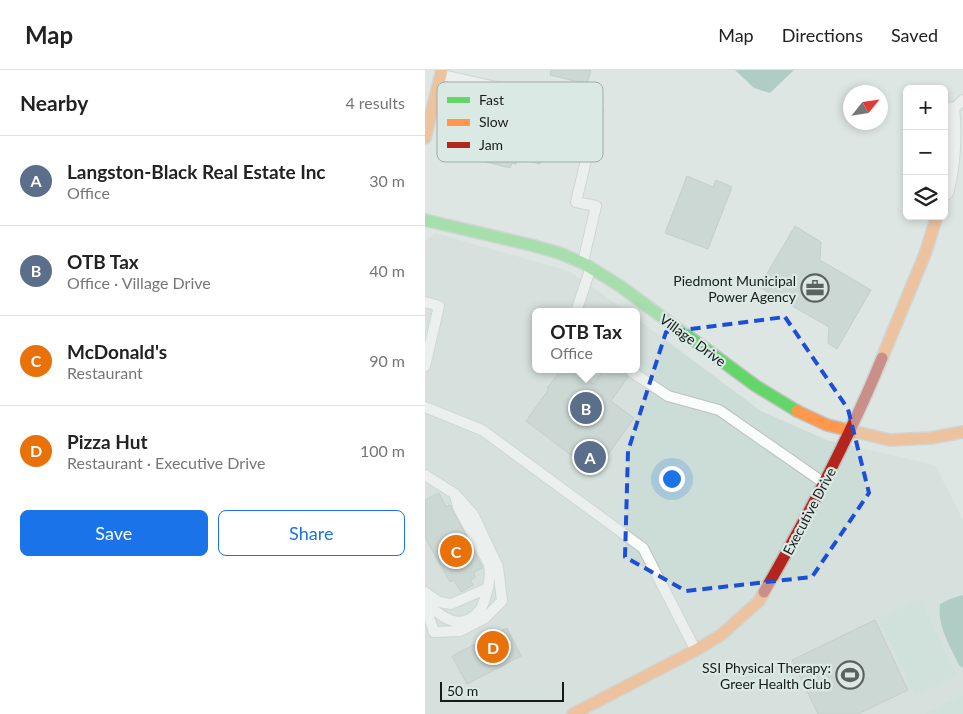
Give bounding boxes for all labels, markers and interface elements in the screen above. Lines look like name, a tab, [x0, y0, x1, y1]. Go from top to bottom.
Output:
text: Map	[25, 20, 73, 49]
text: Map	[718, 24, 754, 46]
text: Directions	[782, 24, 863, 46]
text: Saved	[891, 24, 938, 46]
legend	[437, 82, 603, 162]
north arrow	[843, 85, 888, 130]
map controls	[903, 85, 948, 220]
button: +	[903, 85, 948, 130]
text: Nearby	[20, 90, 88, 115]
text: Fast	[479, 91, 504, 108]
text: 4 results	[345, 93, 405, 112]
text: Slow	[479, 113, 509, 130]
button: −	[903, 130, 948, 175]
text: Jam	[479, 136, 503, 153]
text: Langston-Black Real Estate Inc	[67, 160, 326, 183]
text: A	[30, 171, 42, 190]
text: 30 m	[369, 171, 405, 190]
button: layers	[903, 175, 948, 220]
text: Office	[67, 183, 110, 202]
text: OTB Tax	[67, 250, 139, 273]
text: B	[31, 261, 41, 280]
text: 40 m	[369, 261, 405, 280]
place label: Piedmont Municipal Power Agency	[673, 272, 797, 305]
text: Office · Village Drive	[67, 273, 211, 292]
office icon: Piedmont Municipal Power Agency	[800, 273, 830, 303]
popup	[532, 308, 640, 373]
street label: Village Drive	[656, 310, 730, 370]
text: OTB Tax	[550, 320, 622, 343]
text: McDonald's	[67, 340, 167, 363]
text: Office	[550, 343, 593, 362]
text: C	[31, 351, 41, 370]
text: 90 m	[369, 351, 405, 370]
text: Restaurant	[67, 363, 143, 382]
pin: B	[570, 389, 602, 427]
text: Pizza Hut	[67, 430, 148, 453]
pin: A	[574, 438, 606, 476]
text: D	[30, 441, 42, 460]
text: 100 m	[360, 441, 405, 460]
text: Restaurant · Executive Drive	[67, 453, 265, 472]
street label: Executive Drive	[779, 464, 839, 558]
your location	[659, 466, 685, 492]
button: Save	[20, 510, 208, 556]
button: Share	[218, 510, 405, 556]
pin: C	[440, 532, 472, 570]
pin: D	[477, 628, 509, 666]
place label: SSI Physical Therapy: Greer Health Club	[702, 659, 831, 692]
sports icon: SSI Physical Therapy: Greer Health Club	[835, 660, 865, 690]
scale bar	[440, 679, 564, 702]
text: 50 m	[447, 682, 478, 699]

